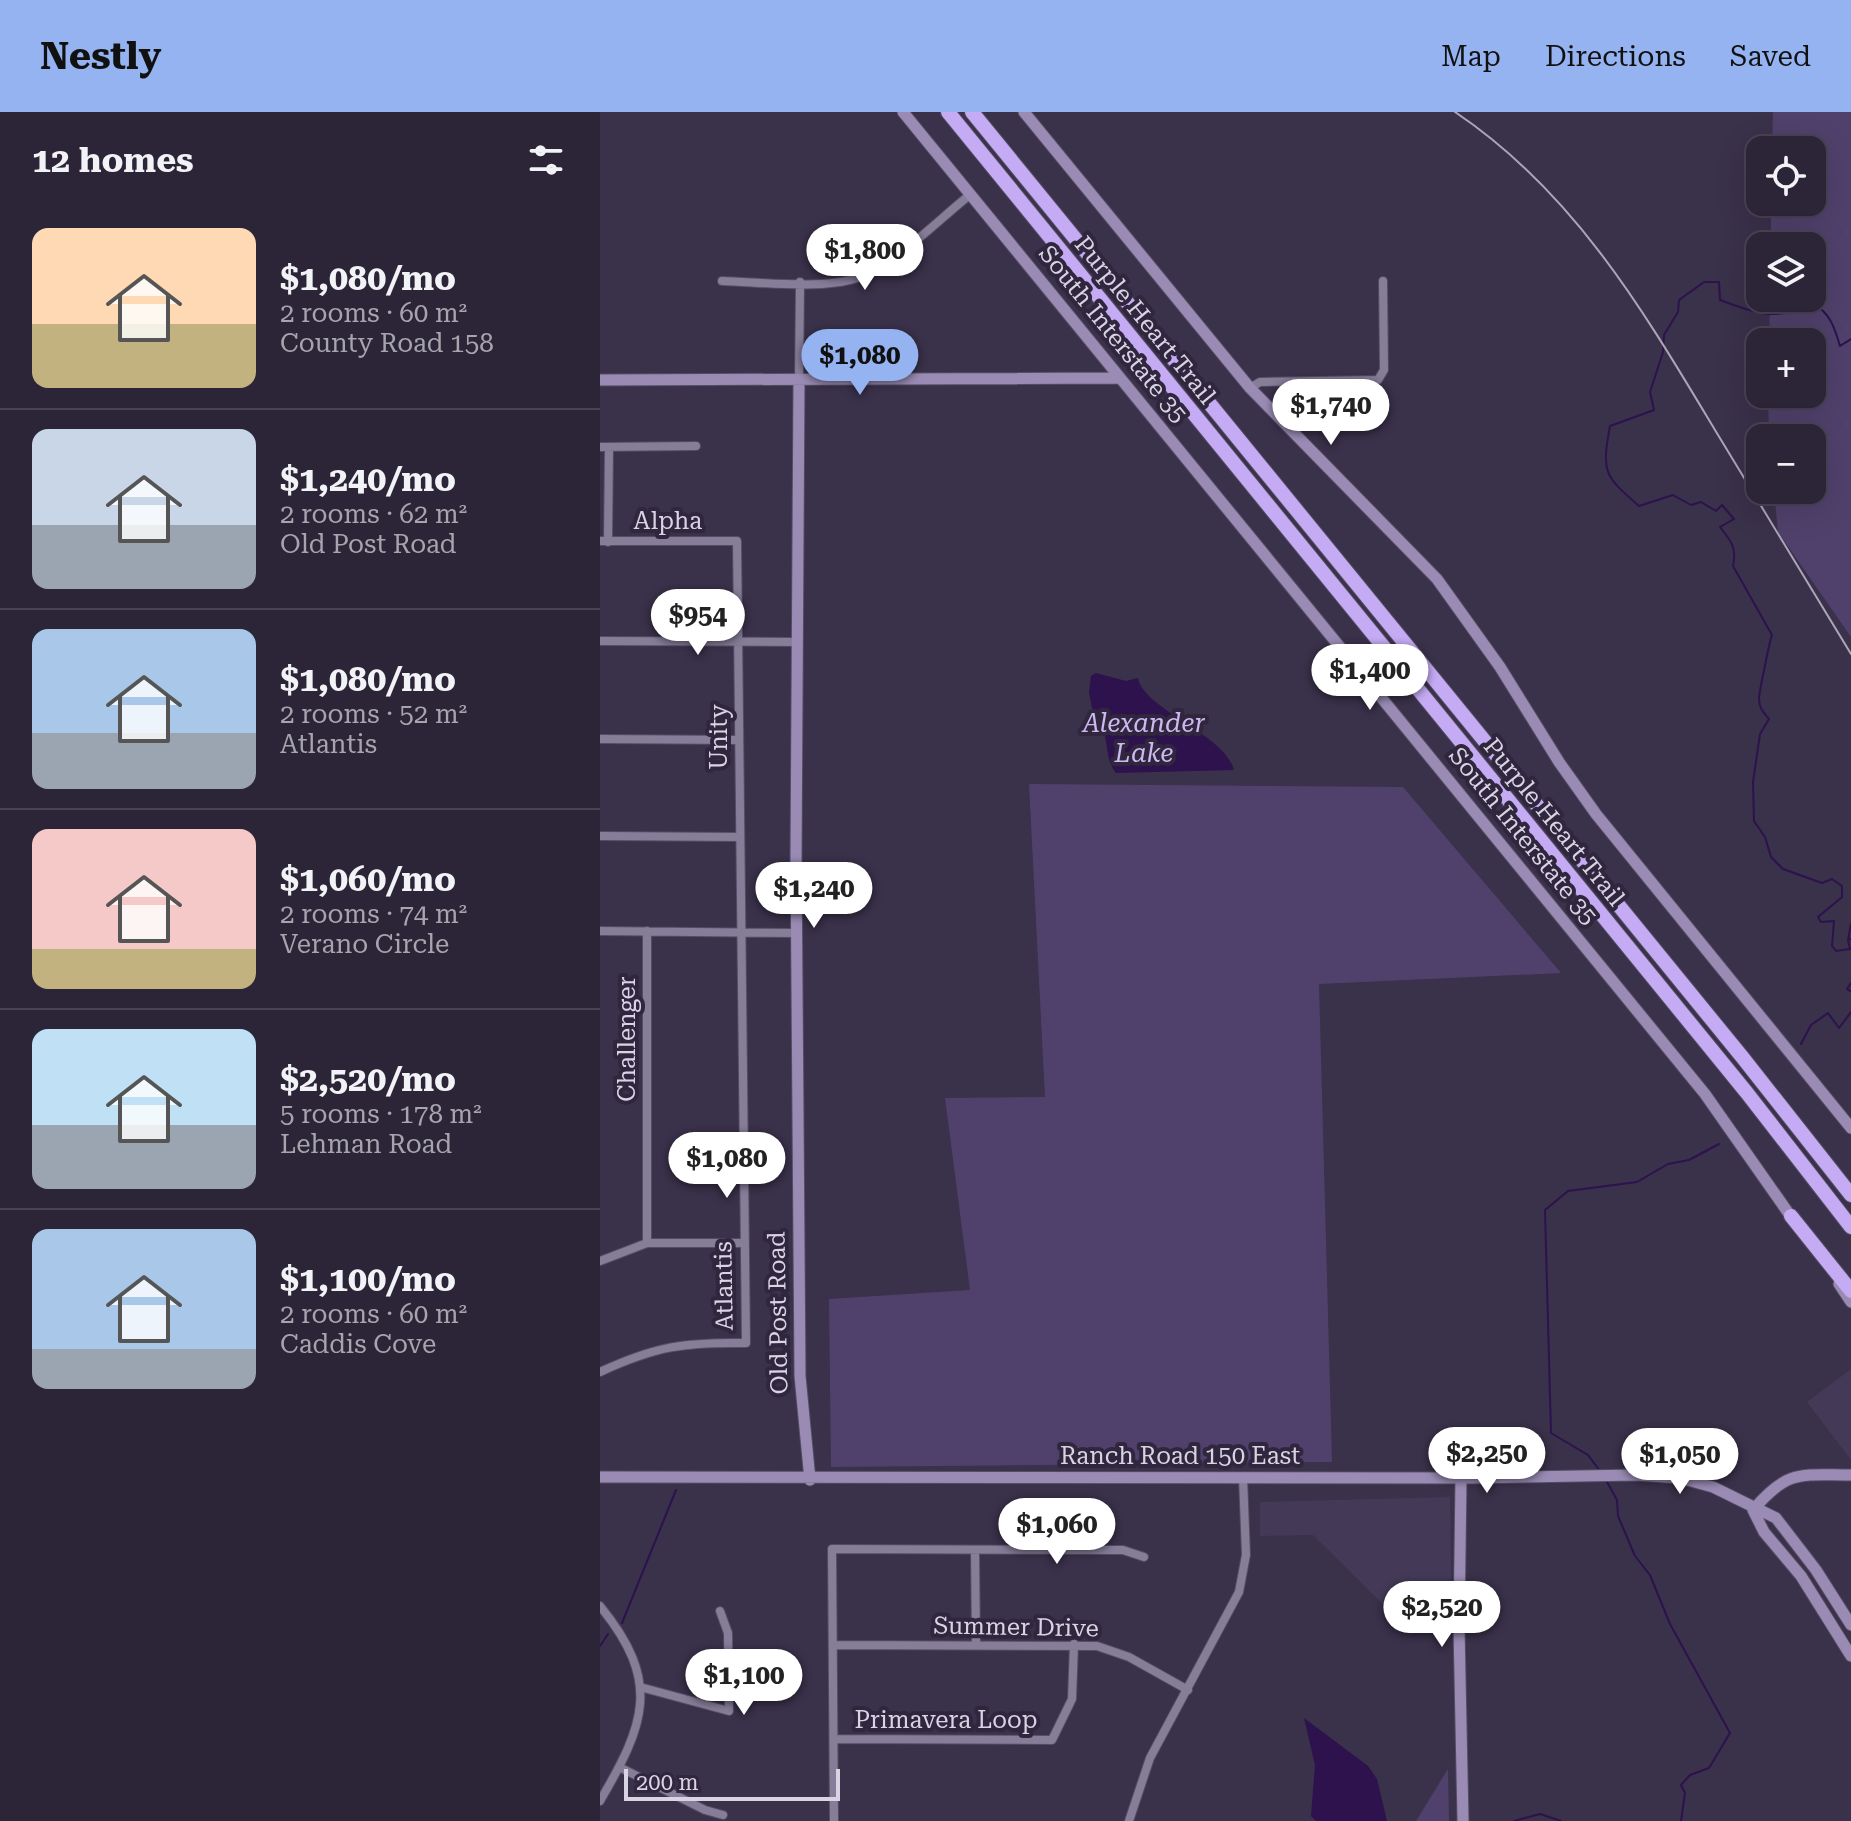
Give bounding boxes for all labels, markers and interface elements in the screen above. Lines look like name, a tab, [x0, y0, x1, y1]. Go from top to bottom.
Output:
text: Nestly	[40, 34, 161, 78]
text: Map	[1441, 40, 1501, 73]
text: Directions	[1545, 40, 1686, 73]
text: Saved	[1730, 40, 1811, 73]
map controls	[1746, 136, 1826, 504]
button: locate	[1746, 136, 1826, 216]
icon: filters	[524, 138, 568, 182]
text: 12 homes	[32, 140, 194, 180]
pin: $1,800	[800, 224, 930, 292]
street label: Purple Heart Trail	[1069, 231, 1221, 409]
button: layers	[1746, 232, 1826, 312]
text: $1,800	[824, 235, 906, 265]
street label: South Interstate 35	[1033, 240, 1193, 428]
text: $1,080/mo	[280, 258, 456, 298]
icon: home	[96, 260, 192, 356]
text: 2 rooms · 60 m²	[280, 298, 467, 328]
text: County Road 158	[280, 328, 494, 358]
button: +	[1746, 328, 1826, 408]
pin: $1,080	[795, 329, 925, 397]
text: $1,080	[819, 340, 901, 370]
pin: $1,740	[1266, 379, 1396, 447]
text: $1,740	[1290, 390, 1372, 420]
button: −	[1746, 424, 1826, 504]
text: $1,240/mo	[280, 459, 456, 499]
icon: home	[96, 461, 192, 557]
text: 2 rooms · 62 m²	[280, 499, 467, 529]
street label: Alpha	[634, 507, 702, 535]
text: Old Post Road	[280, 529, 457, 559]
pin: $954	[651, 589, 745, 657]
text: $954	[669, 600, 727, 630]
pin: $1,400	[1305, 644, 1435, 712]
text: $1,400	[1329, 655, 1411, 685]
text: $1,080/mo	[280, 659, 456, 699]
icon: home	[96, 661, 192, 757]
text: 2 rooms · 52 m²	[280, 699, 467, 729]
street label: Unity	[705, 704, 733, 770]
water label: Alexander Lake	[1081, 708, 1205, 768]
text: Atlantis	[280, 729, 377, 759]
street label: Purple Heart Trail	[1478, 733, 1630, 911]
street label: South Interstate 35	[1443, 742, 1603, 930]
text: $1,060/mo	[280, 859, 456, 899]
icon: home	[96, 861, 192, 957]
pin: $1,240	[749, 862, 879, 930]
text: $1,240	[773, 873, 855, 903]
text: 2 rooms · 74 m²	[280, 899, 467, 929]
text: Verano Circle	[280, 929, 449, 959]
street label: Challenger	[613, 976, 641, 1102]
text: $2,520/mo	[280, 1059, 456, 1099]
icon: home	[96, 1061, 192, 1157]
text: 5 rooms · 178 m²	[280, 1099, 482, 1129]
text: Lehman Road	[280, 1129, 452, 1159]
pin: $1,080	[662, 1132, 792, 1200]
text: $1,080	[686, 1143, 768, 1173]
street label: Old Post Road	[763, 1231, 793, 1395]
street label: Atlantis	[709, 1241, 739, 1331]
text: $1,100/mo	[280, 1259, 456, 1299]
icon: home	[96, 1261, 192, 1357]
text: 2 rooms · 60 m²	[280, 1299, 467, 1329]
text: Caddis Cove	[280, 1329, 436, 1359]
pin: $2,250	[1422, 1427, 1552, 1495]
pin: $1,050	[1615, 1428, 1745, 1496]
text: $2,250	[1446, 1438, 1528, 1468]
text: $1,050	[1639, 1439, 1721, 1469]
street label: Ranch Road 150 East	[1060, 1442, 1300, 1470]
pin: $1,060	[992, 1498, 1122, 1566]
text: $1,060	[1016, 1509, 1098, 1539]
pin: $2,520	[1377, 1581, 1507, 1649]
text: $2,520	[1401, 1592, 1483, 1622]
street label: Summer Drive	[933, 1612, 1099, 1642]
pin: $1,100	[679, 1649, 809, 1717]
text: $1,100	[703, 1660, 785, 1690]
street label: Primavera Loop	[855, 1706, 1037, 1734]
scale bar	[624, 1765, 840, 1801]
text: 200 m	[636, 1770, 699, 1795]

